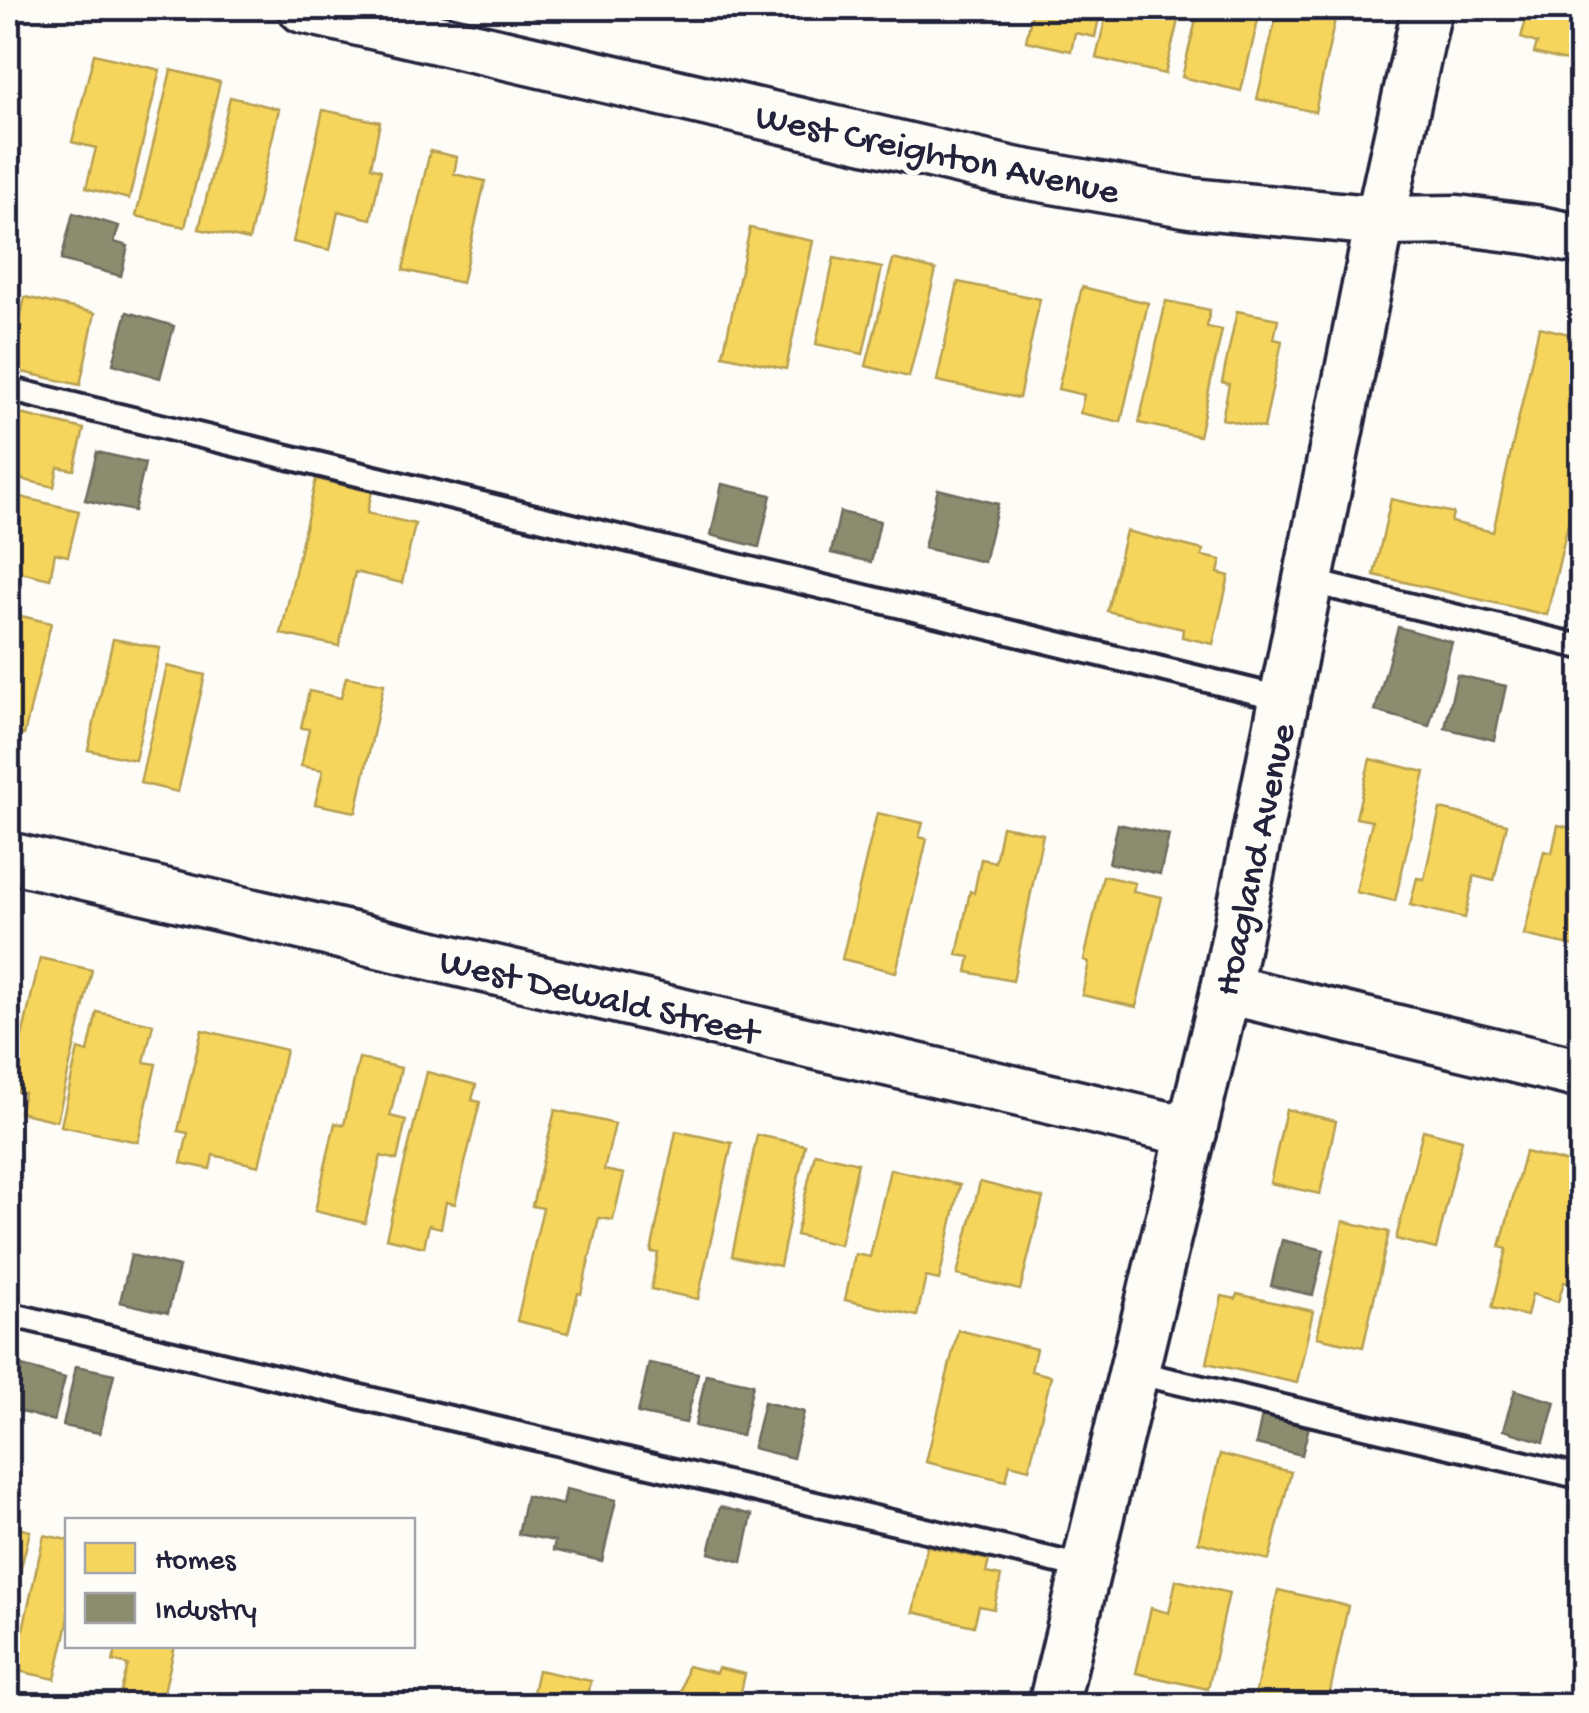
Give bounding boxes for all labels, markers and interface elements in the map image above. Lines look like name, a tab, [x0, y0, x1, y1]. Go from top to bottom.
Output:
street label: West Creighton Avenue	[751, 97, 1123, 217]
street label: Hoagland Avenue	[1208, 720, 1308, 1000]
street label: West Dewald Street	[435, 942, 766, 1059]
legend	[65, 1518, 415, 1648]
text: Homes	[155, 1545, 236, 1580]
text: Industry	[155, 1595, 257, 1630]

